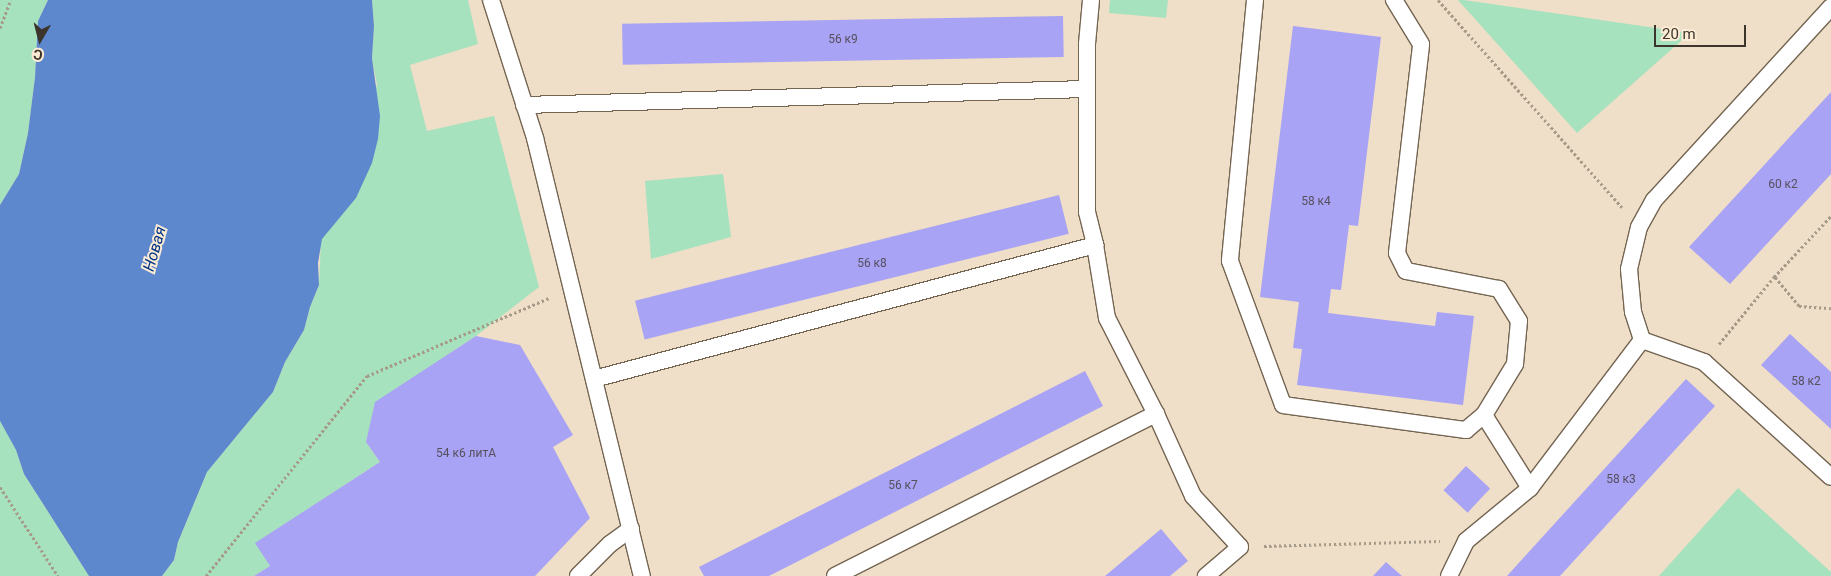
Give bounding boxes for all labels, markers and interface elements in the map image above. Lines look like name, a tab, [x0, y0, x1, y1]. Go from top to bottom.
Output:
north arrow	[15, 15, 65, 65]
scale bar	[1656, 15, 1748, 47]
text: 20 m	[1662, 25, 1696, 43]
house number: 56 к9	[828, 33, 858, 47]
text: С	[32, 46, 44, 63]
house number: 60 к2	[1768, 178, 1798, 192]
house number: 58 к4	[1301, 195, 1331, 209]
water label: Новая	[139, 224, 171, 274]
house number: 56 к8	[857, 257, 887, 271]
house number: 58 к2	[1791, 375, 1821, 389]
house number: 54 к6 литА	[436, 447, 496, 461]
house number: 58 к3	[1606, 473, 1636, 487]
house number: 56 к7	[888, 479, 918, 493]

